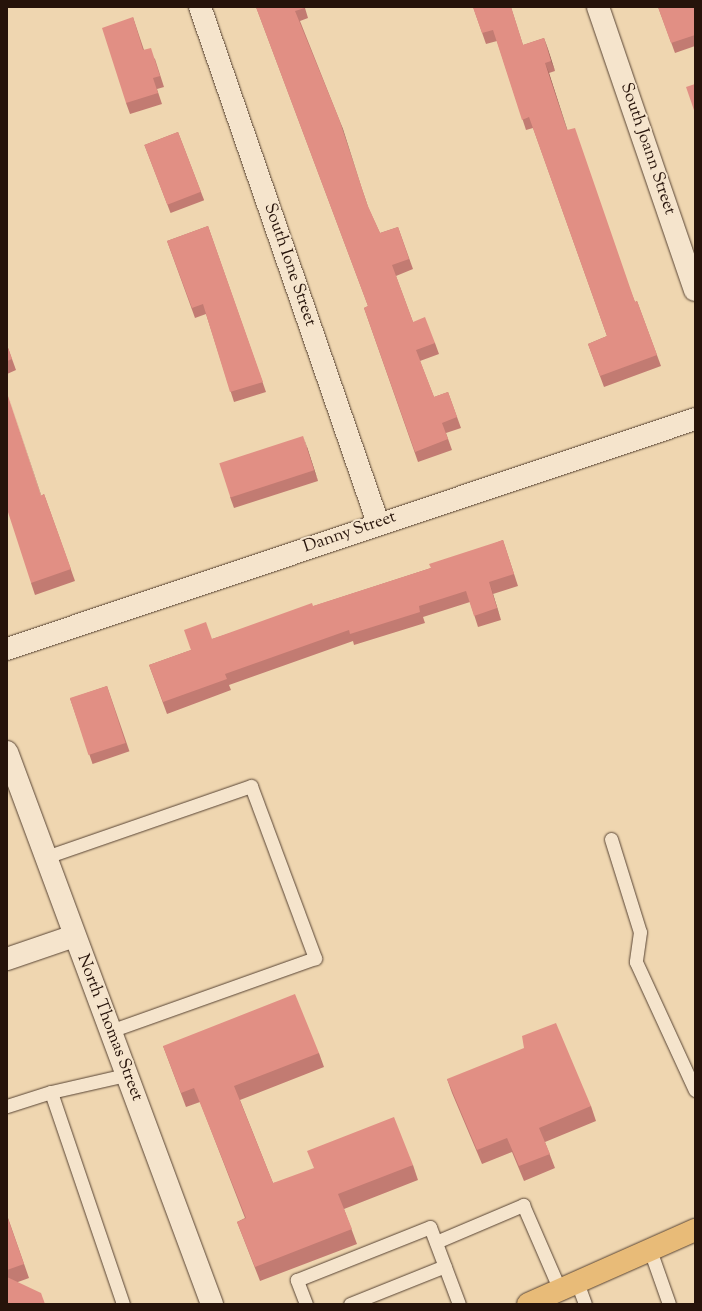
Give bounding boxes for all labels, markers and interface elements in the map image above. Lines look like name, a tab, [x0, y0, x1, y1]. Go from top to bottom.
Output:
street label: South Joann Street	[615, 80, 679, 218]
street label: South Ione Street	[258, 201, 320, 329]
street label: Danny Street	[301, 508, 399, 558]
street label: North Thomas Street	[72, 952, 146, 1104]

